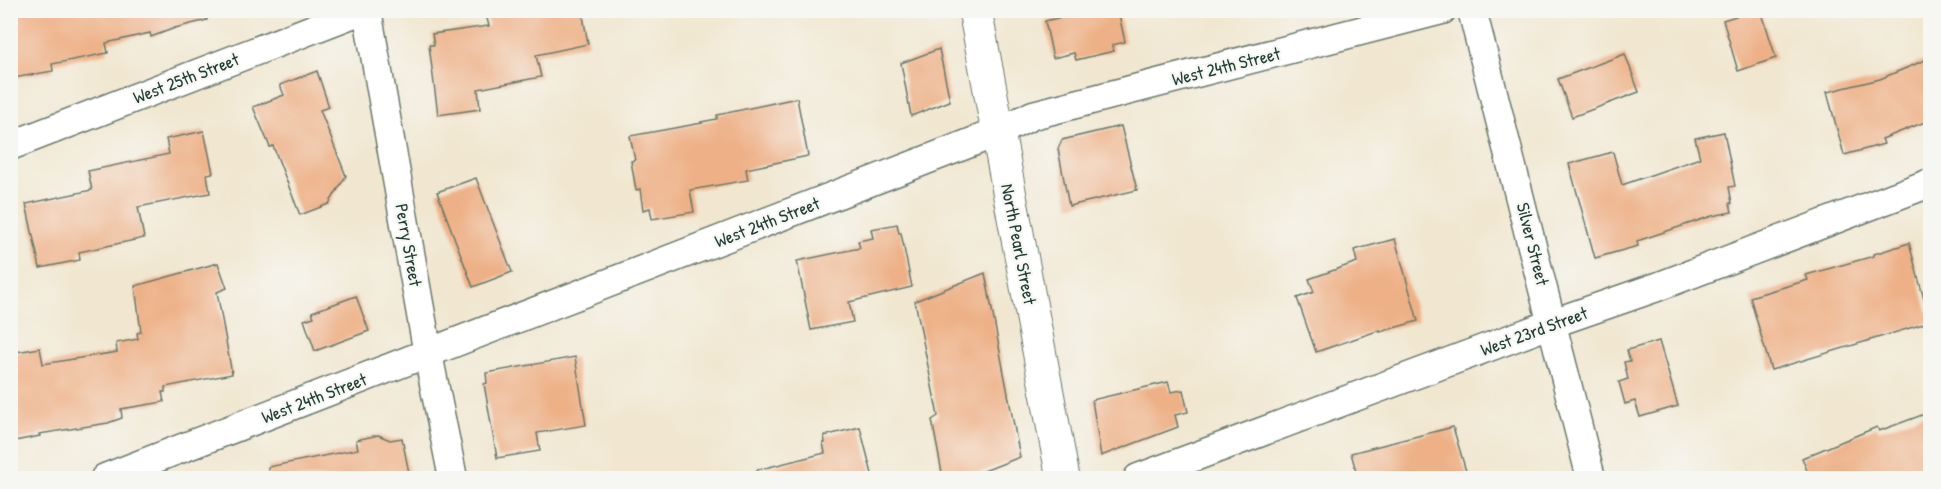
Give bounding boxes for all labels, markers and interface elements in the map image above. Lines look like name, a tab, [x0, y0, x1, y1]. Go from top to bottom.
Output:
street label: West 24th Street	[1169, 40, 1283, 91]
street label: West 25th Street	[130, 46, 243, 110]
street label: North Pearl Street	[995, 182, 1043, 307]
street label: West 24th Street	[711, 190, 824, 253]
street label: Silver Street	[1511, 200, 1556, 289]
street label: Perry Street	[389, 202, 429, 289]
street label: West 23rd Street	[1477, 300, 1592, 362]
street label: West 24th Street	[258, 366, 371, 429]

